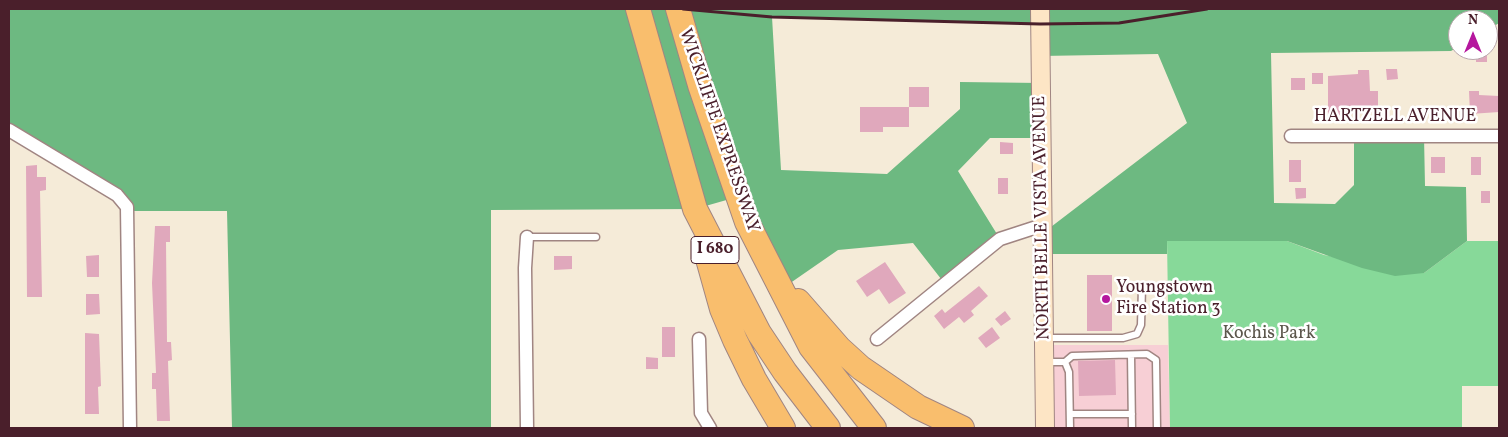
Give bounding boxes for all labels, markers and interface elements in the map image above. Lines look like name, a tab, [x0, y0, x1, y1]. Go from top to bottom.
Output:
north arrow	[1448, 10, 1498, 60]
text: N	[1468, 11, 1478, 30]
street label: WICKLIFFE EXPRESSWAY	[673, 26, 763, 236]
street label: NORTH BELLE VISTA AVENUE	[1030, 96, 1056, 340]
street label: HARTZELL AVENUE	[1314, 107, 1476, 129]
road number: I 680	[691, 236, 739, 264]
place label: Youngstown Fire Station 3	[1116, 278, 1220, 320]
marker: Youngstown Fire Station 3	[1100, 293, 1112, 305]
park label: Kochis Park	[1223, 324, 1315, 346]

